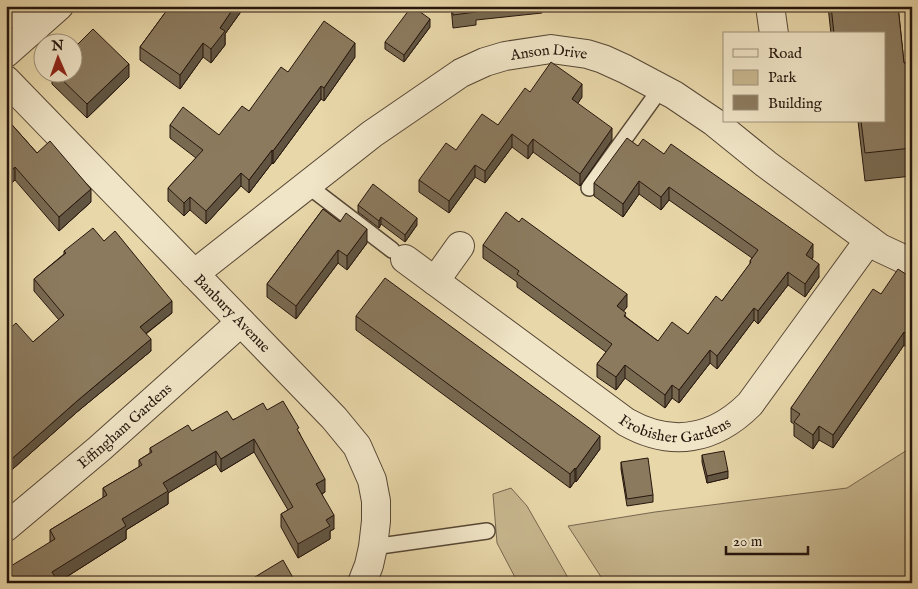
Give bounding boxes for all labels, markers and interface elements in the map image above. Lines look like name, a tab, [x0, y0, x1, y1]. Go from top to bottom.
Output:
north arrow	[32, 32, 82, 82]
legend	[723, 32, 886, 122]
text: N	[50, 37, 64, 55]
street label: Anson Drive	[508, 40, 589, 65]
text: Road	[768, 44, 803, 63]
text: Park	[768, 68, 798, 87]
text: Building	[768, 94, 823, 113]
street label: Banbury Avenue	[190, 270, 275, 357]
street label: Effingham Gardens	[74, 379, 176, 473]
street label: Frobisher Gardens	[617, 405, 733, 427]
text: Frobisher Gardens	[615, 411, 735, 447]
scale bar	[726, 524, 808, 556]
text: 20 m	[733, 532, 763, 551]

